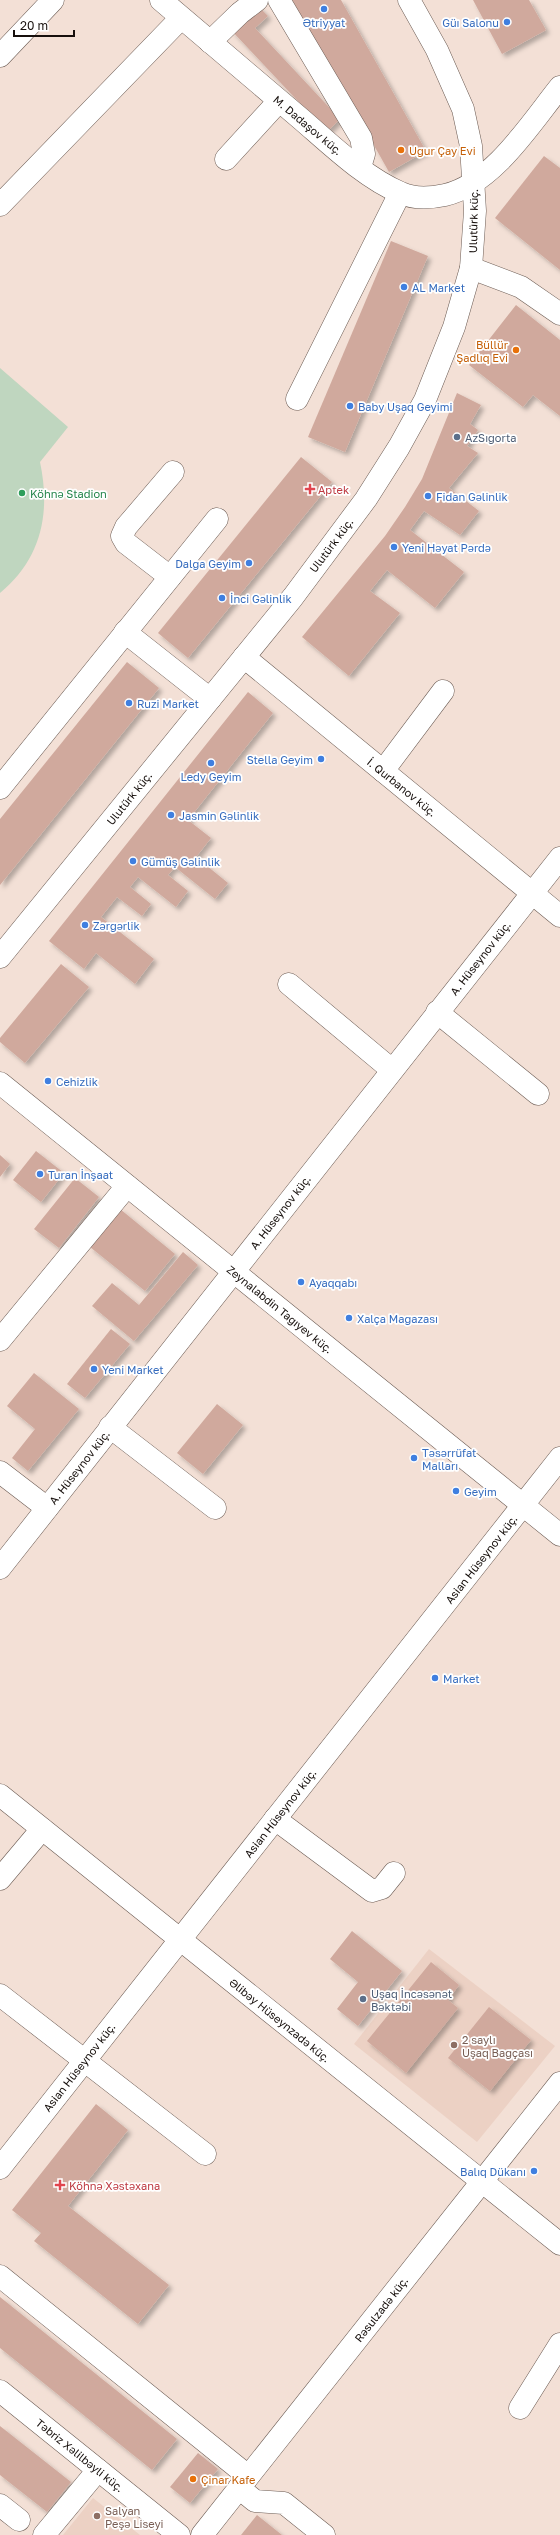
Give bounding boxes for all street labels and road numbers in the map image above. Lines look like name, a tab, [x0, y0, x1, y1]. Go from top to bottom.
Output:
street label: M. Dadaşov küç.	[271, 93, 345, 157]
street label: Ulutürk küç.	[466, 189, 480, 253]
street label: Ulutürk küç.	[306, 515, 356, 575]
street label: İ. Qurbanov küç.	[365, 755, 439, 819]
street label: Ulutürk küç.	[104, 769, 154, 827]
street label: A. Hüseynov küç.	[447, 918, 513, 998]
street label: A. Hüseynov küç.	[247, 1172, 313, 1252]
street label: Zeynalabdin Tağıyev küç.	[225, 1262, 335, 1356]
street label: A. Hüseynov küç.	[46, 1427, 112, 1507]
street label: Asian Hüseynov küç.	[442, 1512, 520, 1606]
street label: Asian Hüseynov küç.	[241, 1766, 319, 1860]
street label: Əlibəy Hüseynzadə küç.	[227, 1975, 333, 2065]
street label: Asian Hüseynov küç.	[40, 2020, 118, 2114]
street label: Rəsulzadə küç.	[352, 2274, 410, 2344]
street label: Təbriz Xəlilbəyli küç.	[34, 2416, 126, 2494]

